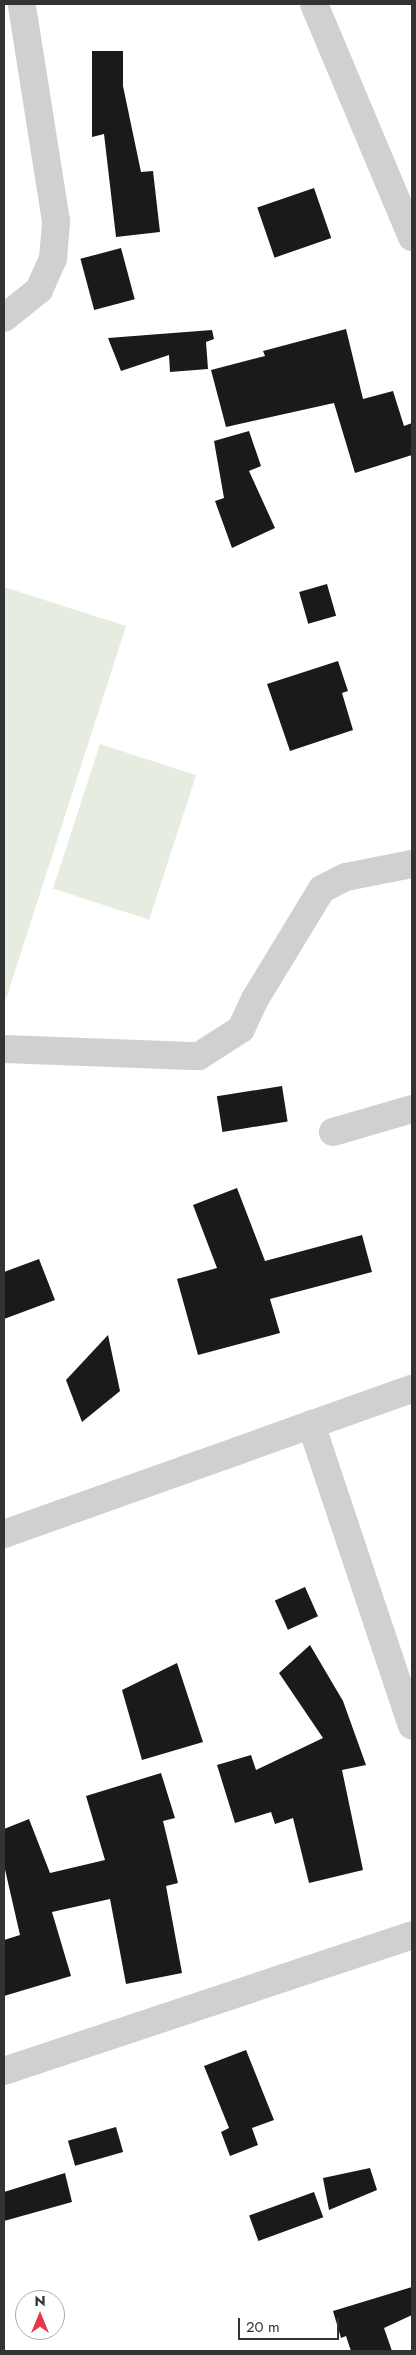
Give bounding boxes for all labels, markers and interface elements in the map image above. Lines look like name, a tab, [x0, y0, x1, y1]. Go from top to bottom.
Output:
north arrow	[15, 2290, 65, 2340]
text: N	[34, 2291, 46, 2311]
scale bar	[241, 2308, 342, 2340]
text: 20 m	[246, 2316, 280, 2338]

